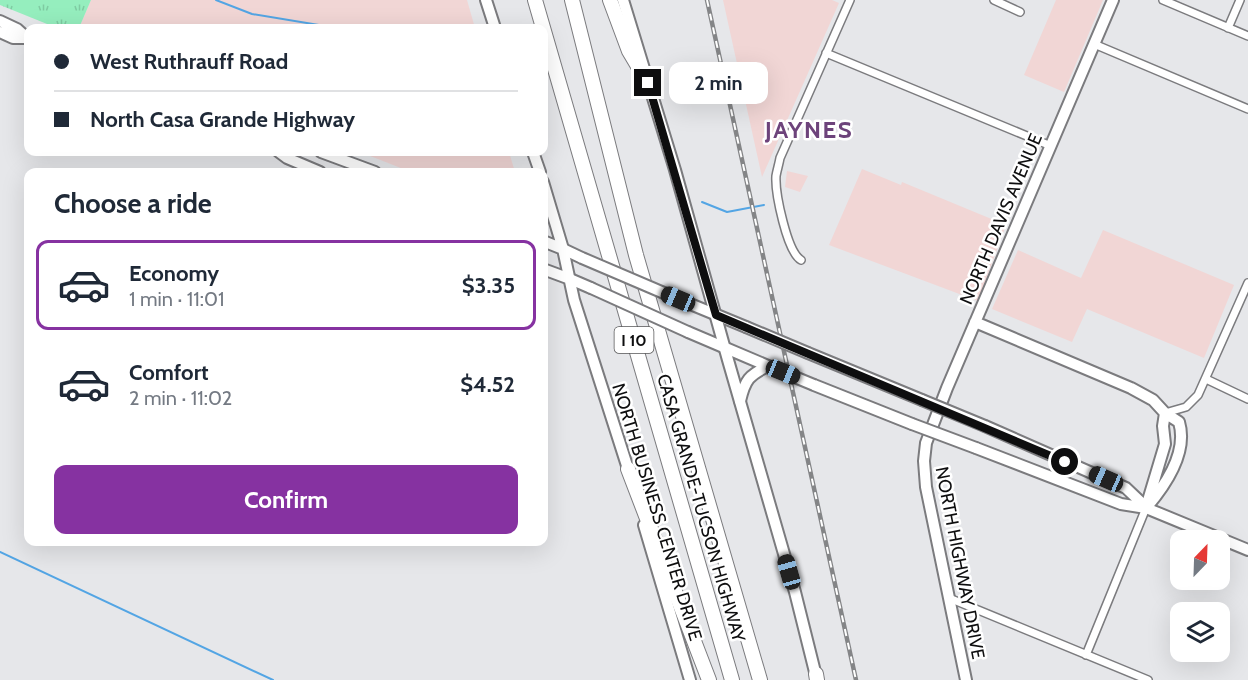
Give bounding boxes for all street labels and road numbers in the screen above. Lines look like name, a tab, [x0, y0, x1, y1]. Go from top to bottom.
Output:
street label: NORTH DAVIS AVENUE	[955, 130, 1047, 308]
road number: I 10	[614, 327, 654, 353]
street label: CASA GRANDE-TUCSON HIGHWAY	[652, 371, 750, 645]
street label: NORTH BUSINESS CENTER DRIVE	[607, 381, 707, 643]
street label: NORTH HIGHWAY DRIVE	[931, 465, 989, 661]

